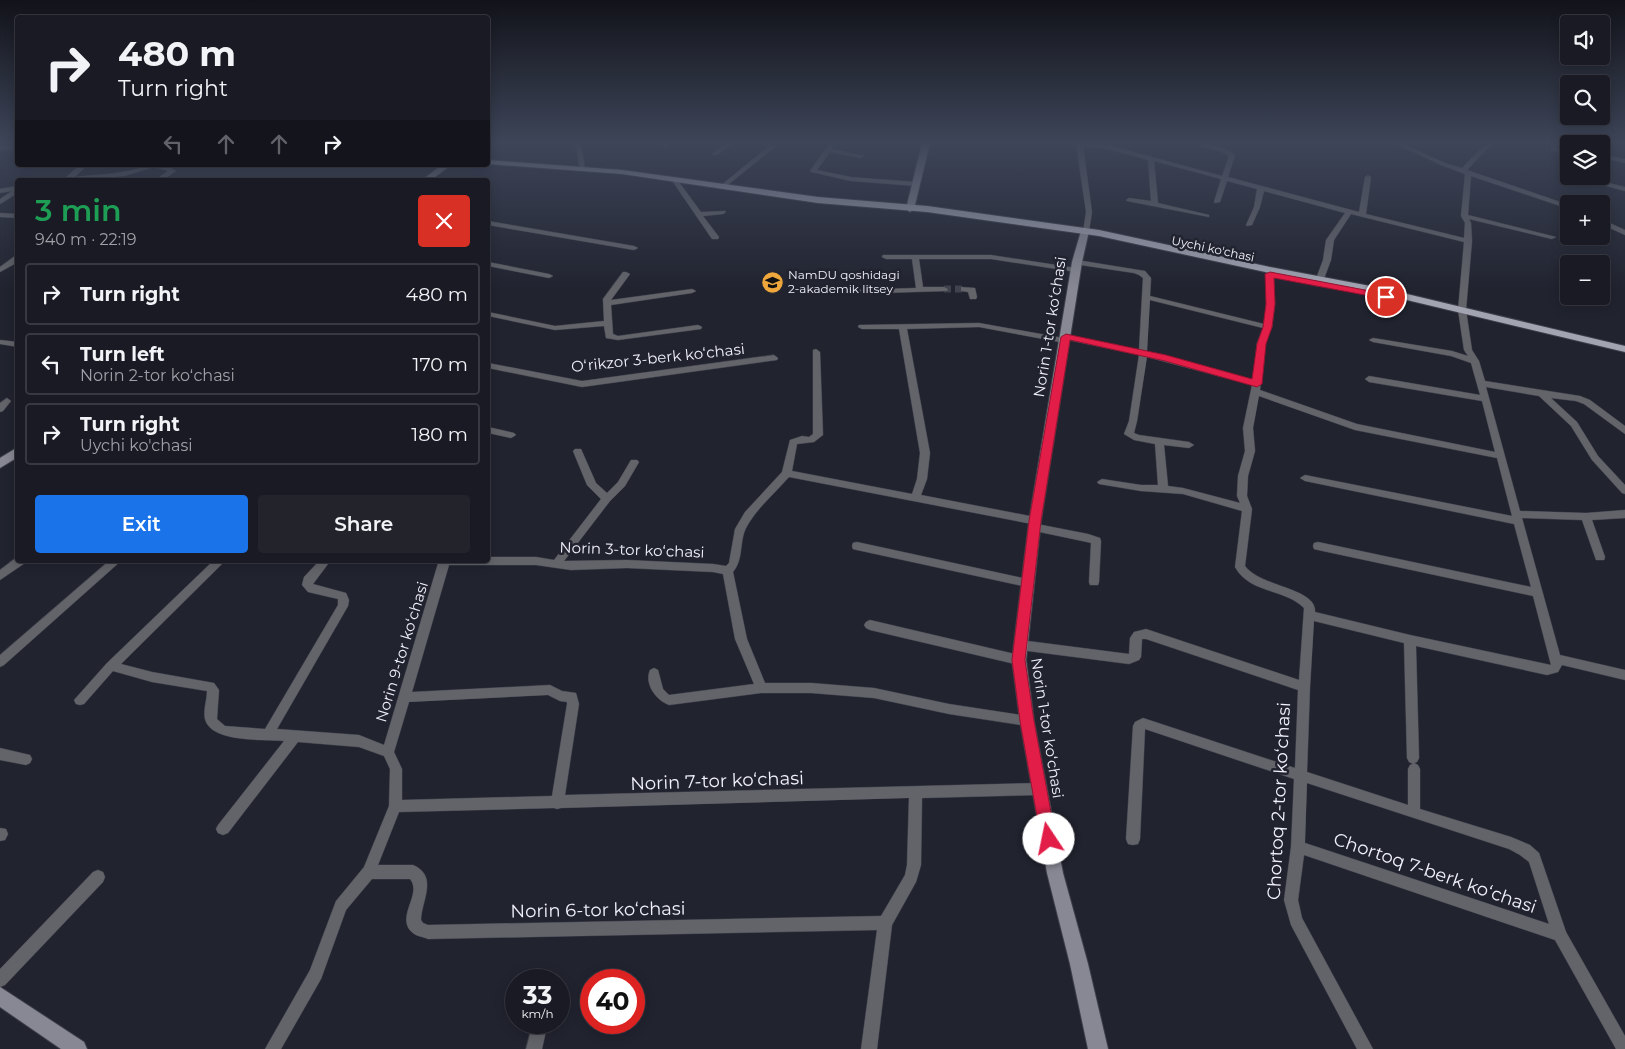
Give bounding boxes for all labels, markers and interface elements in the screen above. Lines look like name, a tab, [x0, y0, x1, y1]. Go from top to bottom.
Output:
map controls	[1560, 15, 1610, 305]
button: sound	[1560, 15, 1610, 65]
text: 480 m	[118, 32, 236, 75]
icon: right	[35, 35, 100, 100]
text: Turn right	[118, 75, 228, 102]
button: search	[1560, 75, 1610, 125]
icon: left	[159, 130, 187, 158]
icon: ahead	[212, 130, 240, 158]
icon: ahead	[265, 130, 293, 158]
icon: right	[318, 130, 346, 158]
button: layers	[1560, 135, 1610, 185]
text: 3 min	[35, 192, 122, 229]
button: close	[418, 195, 470, 247]
button: +	[1560, 195, 1610, 245]
text: 940 m · 22:19	[35, 230, 137, 249]
street label: Uychi ko'chasi	[1170, 232, 1256, 265]
street label: Norin 1-tor koʻchasi	[1029, 255, 1070, 399]
button: −	[1560, 255, 1610, 305]
place label: NamDU qoshidagi 2-akademik litsey	[788, 267, 900, 296]
school or university icon: NamDU qoshidagi 2-akademik litsey	[760, 270, 784, 294]
pin	[1365, 276, 1407, 318]
icon: right	[37, 280, 65, 308]
text: Turn right	[80, 283, 180, 306]
text: 480 m	[405, 283, 468, 306]
icon: arrive	[1372, 283, 1400, 311]
street label: Oʻrikzor 3-berk koʻchasi	[570, 339, 746, 376]
text: Turn left	[80, 343, 165, 366]
icon: left	[37, 350, 65, 378]
text: 170 m	[413, 353, 468, 376]
text: Norin 2-tor koʻchasi	[80, 366, 235, 385]
text: Turn right	[80, 413, 180, 436]
icon: right	[37, 420, 65, 448]
text: 180 m	[411, 423, 468, 446]
text: Uychi ko'chasi	[80, 436, 193, 455]
button: Exit	[35, 495, 248, 553]
button: Share	[258, 495, 470, 553]
street label: Norin 3-tor koʻchasi	[559, 537, 705, 562]
street label: Norin 9-tor koʻchasi	[371, 579, 432, 724]
street label: Norin 1-tor koʻchasi	[1027, 656, 1068, 800]
street label: Chortoq 2-tor koʻchasi	[1263, 701, 1295, 901]
street label: Norin 7-tor koʻchasi	[630, 767, 804, 795]
position arrow	[1022, 812, 1074, 864]
street label: Chortoq 7-berk koʻchasi	[1331, 828, 1539, 918]
street label: Norin 6-tor koʻchasi	[510, 897, 686, 923]
speed limit sign: 40	[580, 969, 645, 1034]
text: 33	[523, 980, 552, 1010]
text: km/h	[521, 1006, 554, 1021]

